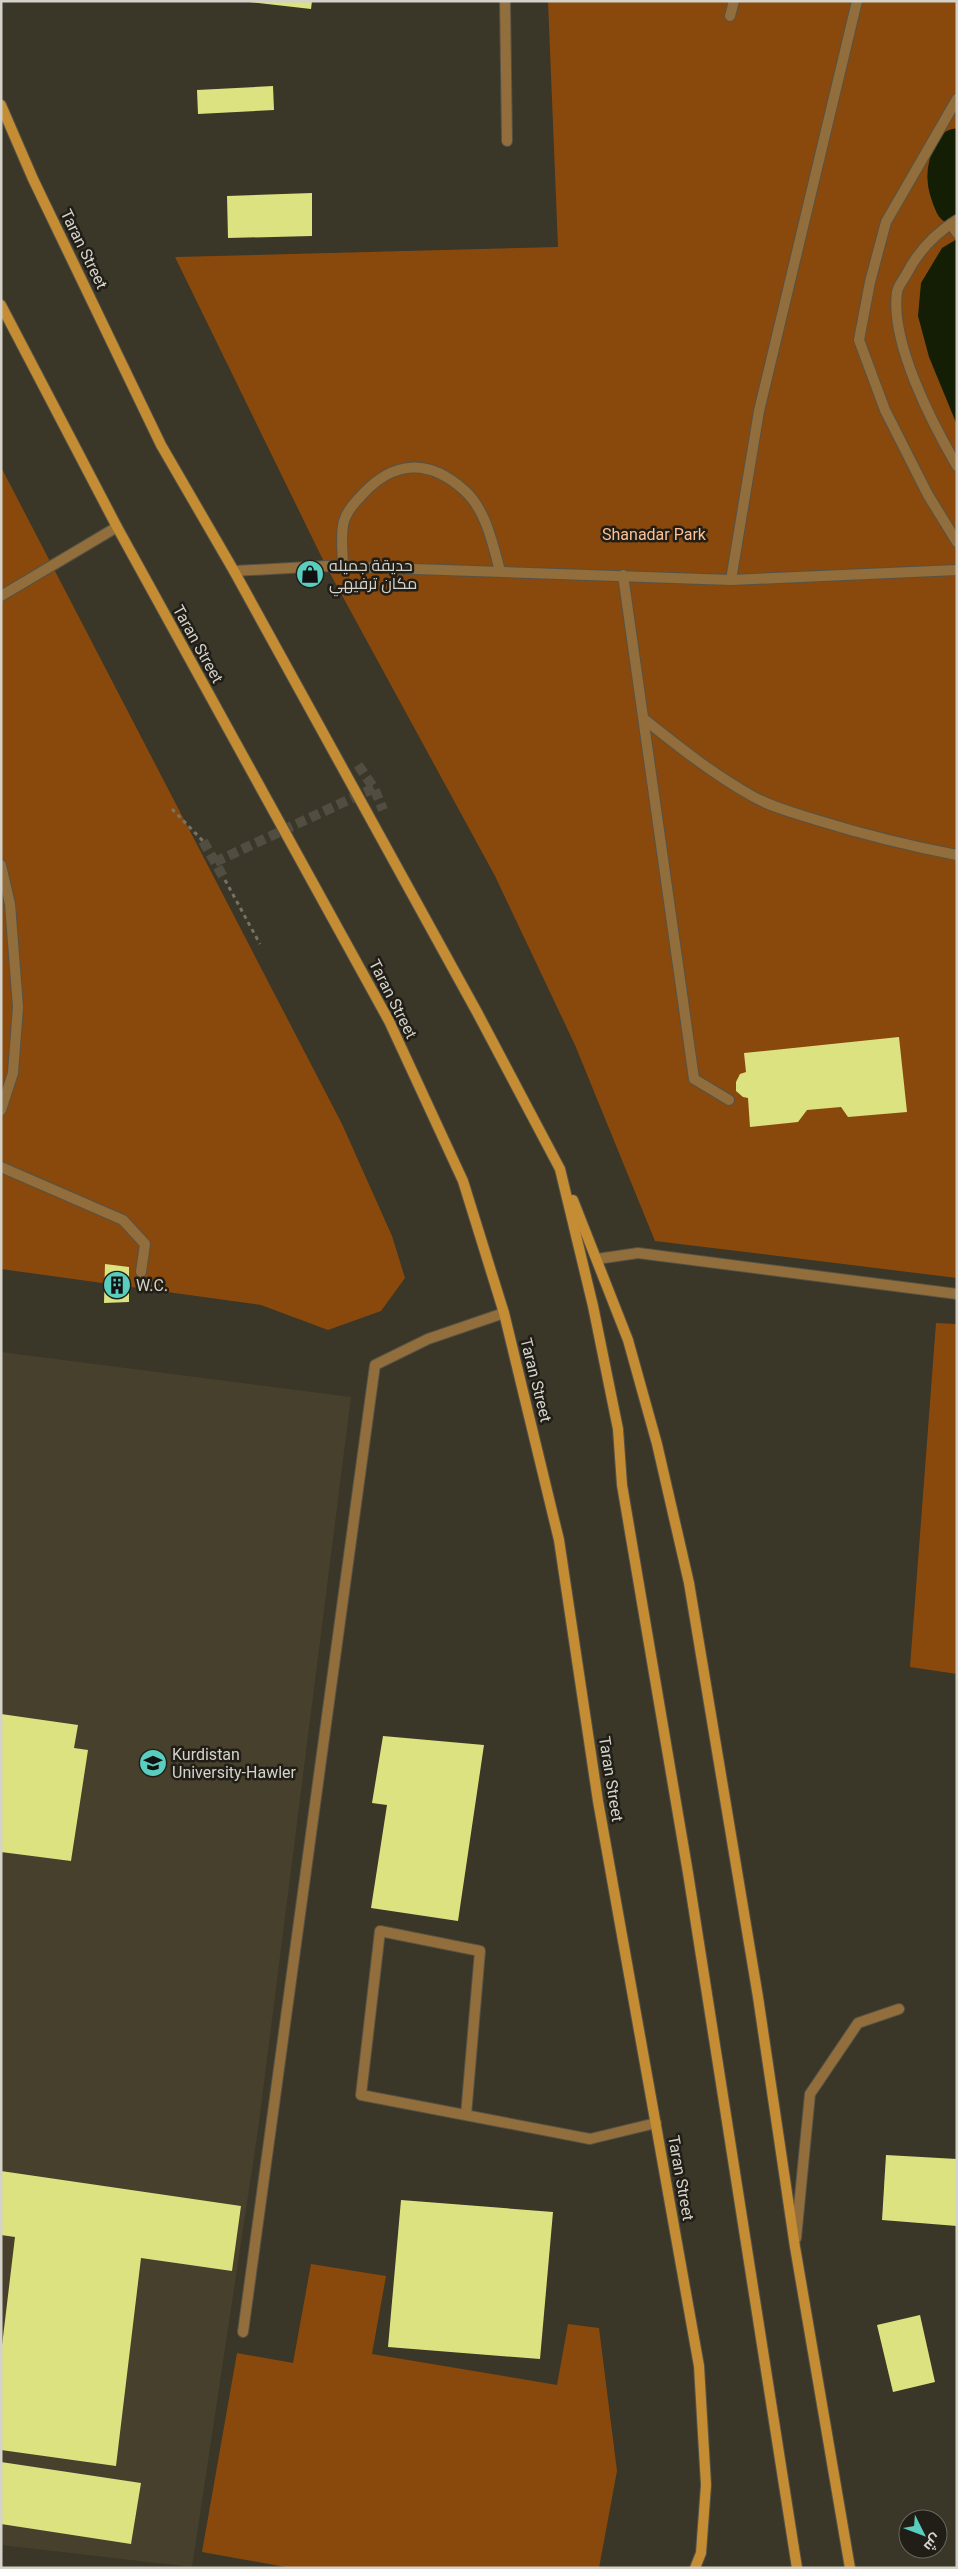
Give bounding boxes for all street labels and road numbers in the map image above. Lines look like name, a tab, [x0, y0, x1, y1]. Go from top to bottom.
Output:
street label: Taran Street	[57, 206, 111, 292]
street label: Taran Street	[169, 602, 227, 686]
street label: Taran Street	[365, 956, 421, 1042]
street label: Taran Street	[516, 1336, 556, 1424]
street label: Taran Street	[595, 1735, 627, 1823]
street label: Taran Street	[664, 2134, 698, 2222]

